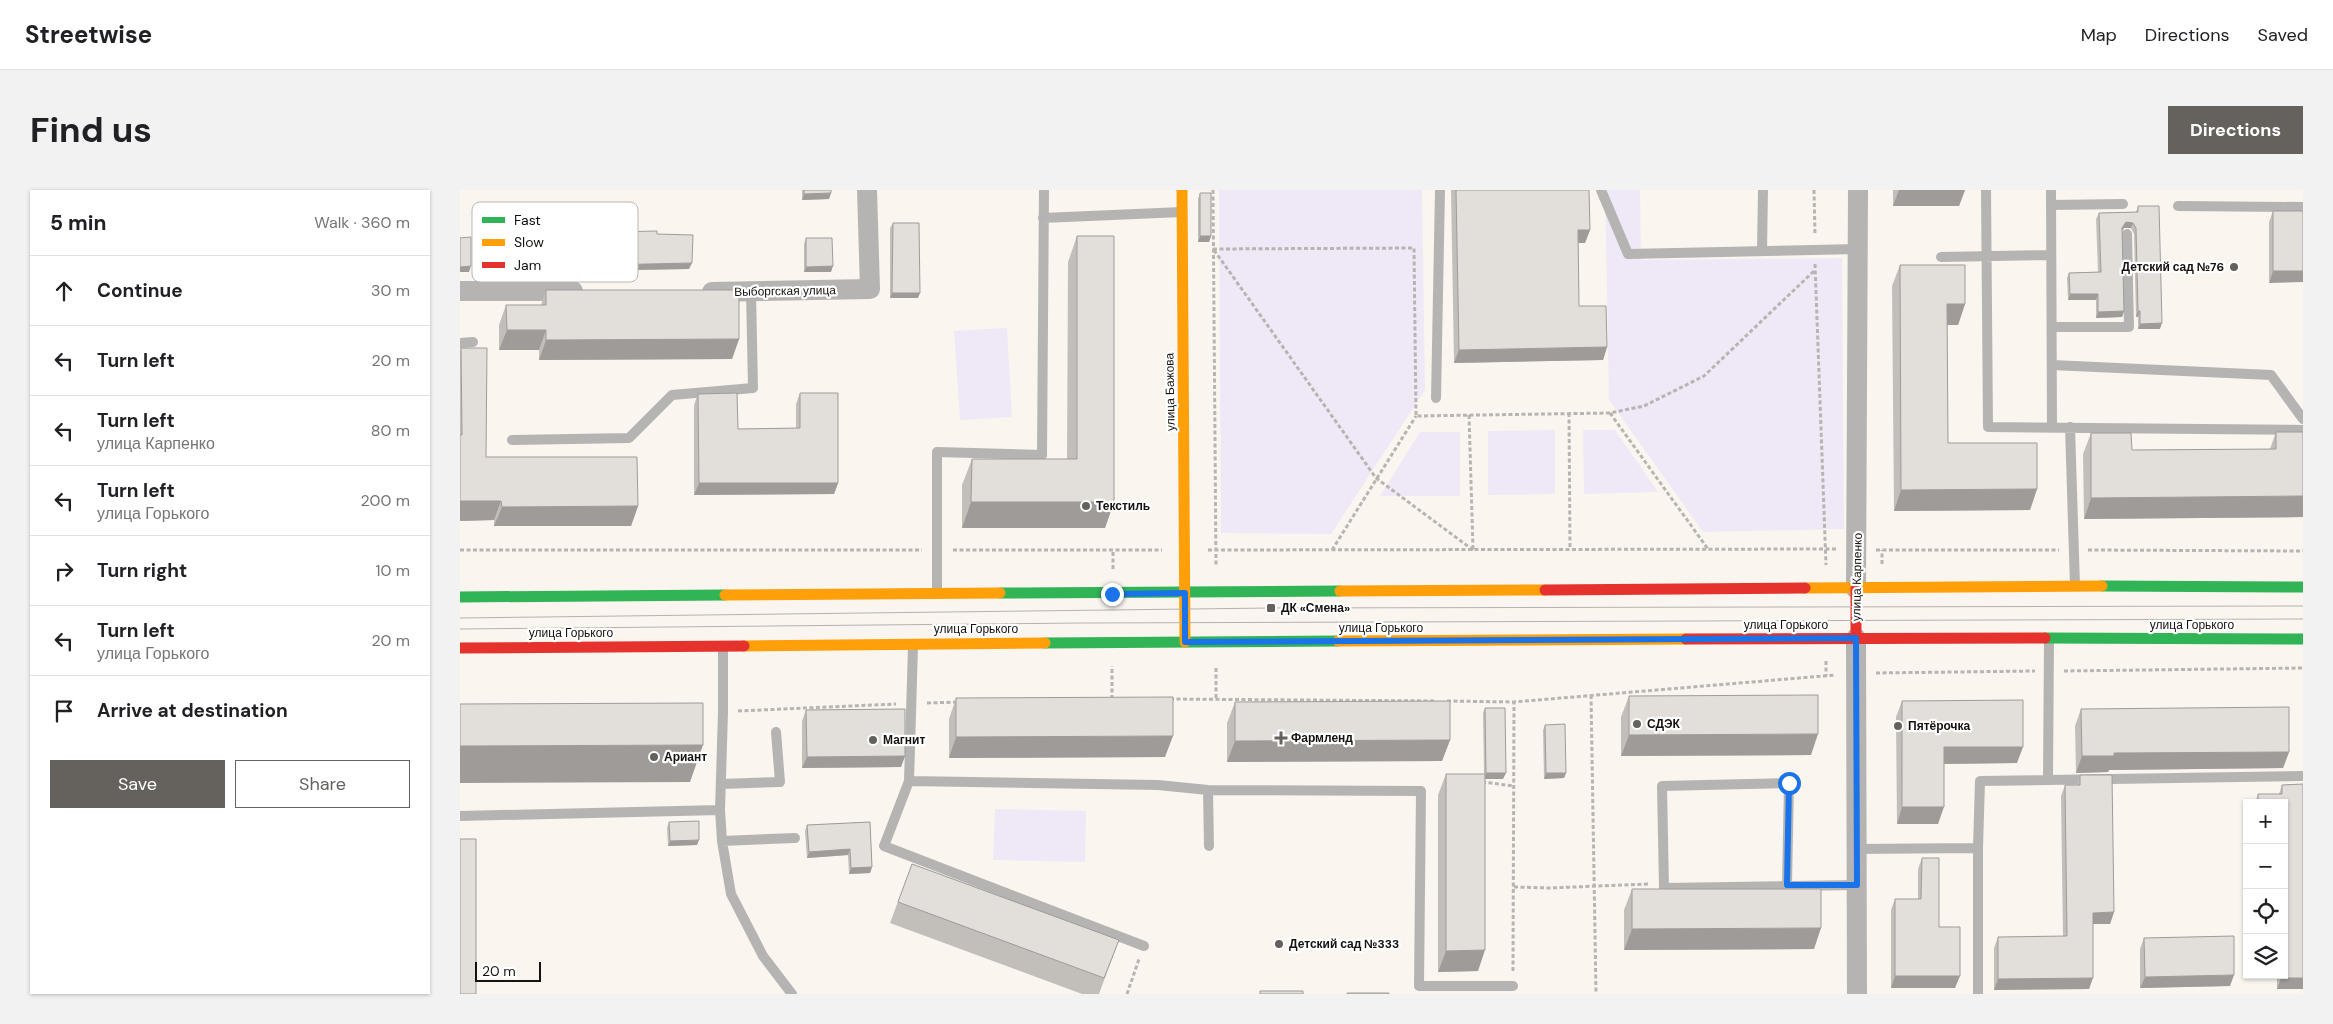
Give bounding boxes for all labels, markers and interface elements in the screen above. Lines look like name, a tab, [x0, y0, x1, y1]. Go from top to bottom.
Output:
text: Streetwise	[25, 19, 152, 50]
text: Map	[2081, 23, 2117, 47]
text: Directions	[2145, 23, 2230, 47]
text: Saved	[2258, 23, 2308, 47]
button: Directions	[2168, 106, 2303, 154]
text: Find us	[30, 107, 152, 153]
legend	[472, 202, 638, 282]
text: 5 min	[50, 209, 106, 237]
text: Fast	[514, 211, 541, 229]
text: Walk · 360 m	[314, 212, 410, 233]
text: Slow	[514, 233, 544, 251]
text: Jam	[514, 256, 541, 274]
place label: Детский сад №76	[2122, 259, 2224, 275]
marker: Детский сад №76	[2228, 261, 2240, 273]
icon: ahead	[50, 277, 78, 305]
text: Continue	[97, 278, 183, 303]
text: 30 m	[371, 280, 410, 301]
street label: Выборгская улица	[734, 282, 836, 300]
icon: left	[50, 347, 78, 375]
text: Turn left	[97, 348, 175, 373]
text: 20 m	[371, 350, 410, 371]
street label: улица Бажова	[1161, 352, 1179, 431]
text: Turn left	[97, 408, 175, 433]
icon: left	[50, 417, 78, 445]
text: 80 m	[371, 420, 410, 441]
text: улица Карпенко	[97, 433, 215, 454]
text: Turn left	[97, 478, 175, 503]
icon: left	[50, 487, 78, 515]
text: 200 m	[361, 490, 410, 511]
place label: Текстиль	[1096, 498, 1150, 514]
marker: Текстиль	[1080, 500, 1092, 512]
text: улица Горького	[97, 503, 209, 524]
street label: улица Карпенко	[1848, 532, 1866, 621]
icon: right	[50, 557, 78, 585]
text: Turn right	[97, 558, 187, 583]
text: 10 m	[376, 560, 410, 581]
route end	[1101, 583, 1124, 606]
place label: ДК «Смена»	[1281, 600, 1350, 616]
marker: ДК «Смена»	[1265, 602, 1277, 614]
street label: улица Горького	[1744, 617, 1828, 633]
street label: улица Горького	[2150, 617, 2234, 633]
text: Turn left	[97, 618, 175, 643]
street label: улица Горького	[1339, 620, 1423, 636]
street label: улица Горького	[934, 621, 1018, 637]
street label: улица Горького	[529, 625, 613, 641]
icon: left	[50, 627, 78, 655]
text: 20 m	[371, 630, 410, 651]
text: улица Горького	[97, 643, 209, 664]
icon: arrive	[50, 697, 78, 725]
text: Arrive at destination	[97, 698, 288, 723]
place label: СДЭК	[1647, 716, 1681, 732]
marker: СДЭК	[1631, 718, 1643, 730]
place label: Пятёрочка	[1908, 718, 1971, 734]
marker: Пятёрочка	[1892, 720, 1904, 732]
place label: Фармленд	[1291, 730, 1353, 746]
place label: Магнит	[883, 732, 925, 748]
marker: Фармленд	[1275, 732, 1287, 744]
marker: Магнит	[867, 734, 879, 746]
place label: Ариант	[664, 749, 707, 765]
marker: Ариант	[648, 751, 660, 763]
button: Save	[50, 760, 225, 808]
button: Share	[235, 760, 410, 808]
route start	[1778, 772, 1801, 795]
map controls	[2243, 799, 2288, 979]
button: +	[2243, 799, 2288, 844]
button: −	[2243, 844, 2288, 889]
button: locate	[2243, 889, 2288, 934]
button: layers	[2243, 934, 2288, 979]
place label: Детский сад №333	[1289, 936, 1399, 952]
marker: Детский сад №333	[1273, 938, 1285, 950]
scale bar	[475, 959, 541, 982]
text: 20 m	[482, 962, 516, 980]

